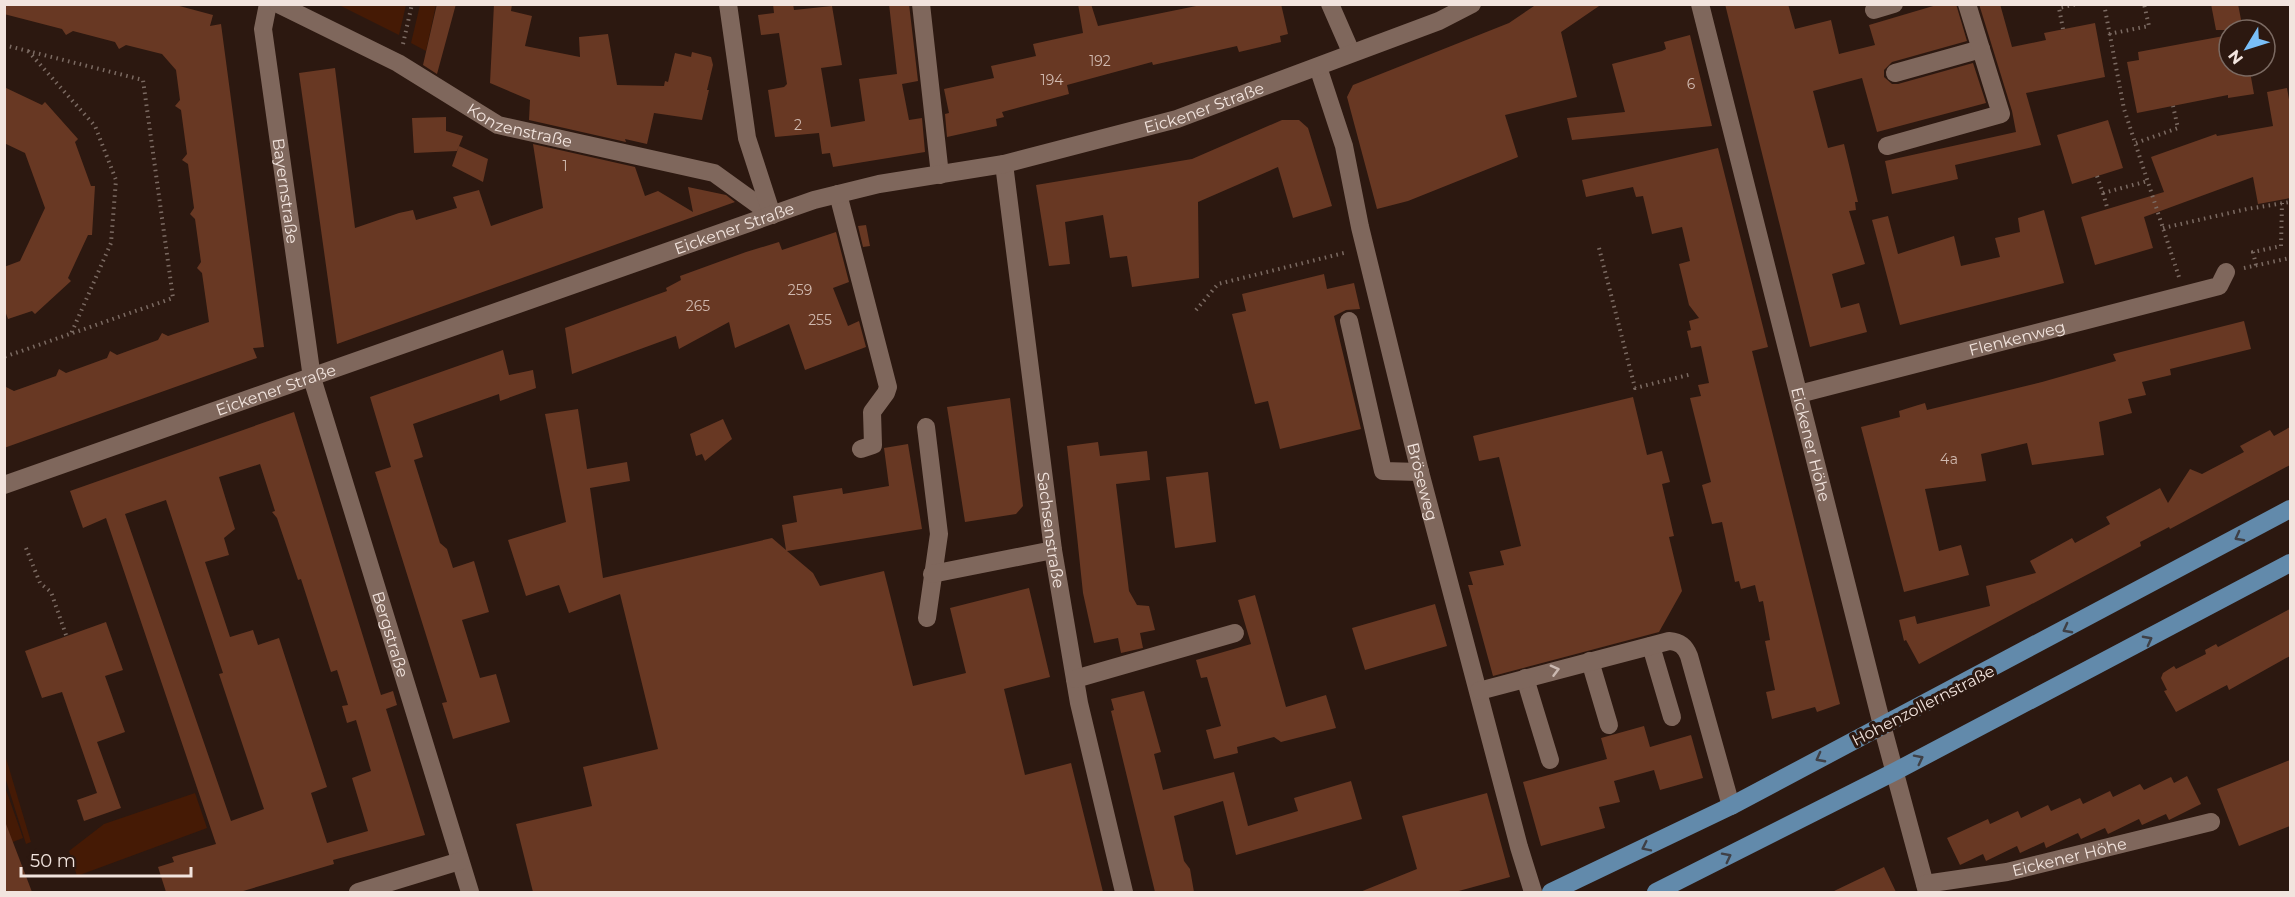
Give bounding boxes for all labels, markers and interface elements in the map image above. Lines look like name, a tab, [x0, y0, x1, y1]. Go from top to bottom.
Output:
north arrow	[2217, 18, 2277, 78]
text: N	[2224, 46, 2247, 68]
house number: 192	[1089, 52, 1111, 70]
house number: 194	[1041, 71, 1064, 89]
house number: 6	[1687, 75, 1696, 93]
street label: Eickener Straße	[1142, 78, 1267, 137]
street label: Konzenstraße	[463, 99, 574, 151]
house number: 2	[794, 116, 802, 134]
street label: Bayernstraße	[268, 137, 302, 245]
house number: 1	[562, 157, 568, 175]
street label: Eickener Straße	[672, 199, 797, 258]
house number: 259	[788, 281, 812, 299]
house number: 265	[686, 297, 710, 315]
house number: 255	[808, 311, 832, 329]
street label: Flenkenweg	[1967, 317, 2067, 360]
street label: Eickener Straße	[213, 360, 338, 420]
street label: Eickener Höhe	[1787, 385, 1834, 504]
street label: Bröseweg	[1403, 441, 1441, 523]
house number: 4a	[1940, 450, 1958, 468]
street label: Sachsenstraße	[1033, 471, 1068, 590]
one-way arrow	[2235, 530, 2245, 541]
street label: Bergstraße	[368, 589, 412, 680]
one-way arrow	[2063, 622, 2073, 633]
one-way arrow	[2142, 636, 2152, 647]
street label: Hohenzollernstraße	[1849, 661, 1998, 750]
one-way arrow	[1550, 665, 1560, 677]
one-way arrow	[1815, 751, 1826, 763]
one-way arrow	[1913, 755, 1924, 766]
street label: Eickener Höhe	[2010, 834, 2129, 880]
one-way arrow	[1642, 839, 1653, 851]
scale bar	[21, 840, 190, 878]
text: 50 m	[30, 850, 76, 872]
one-way arrow	[1720, 852, 1731, 864]

